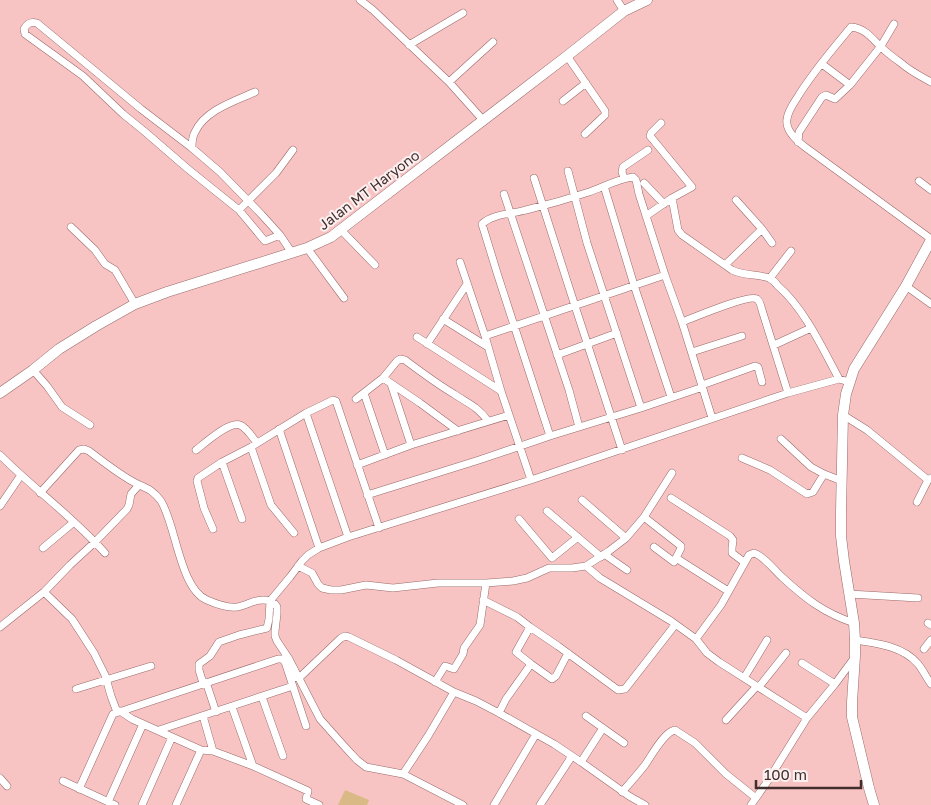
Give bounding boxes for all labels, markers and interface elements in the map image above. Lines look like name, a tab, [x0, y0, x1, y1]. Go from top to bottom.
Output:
street label: Jalan MT Haryono	[315, 146, 422, 233]
scale bar	[756, 758, 861, 790]
text: 100 m	[764, 765, 807, 783]

